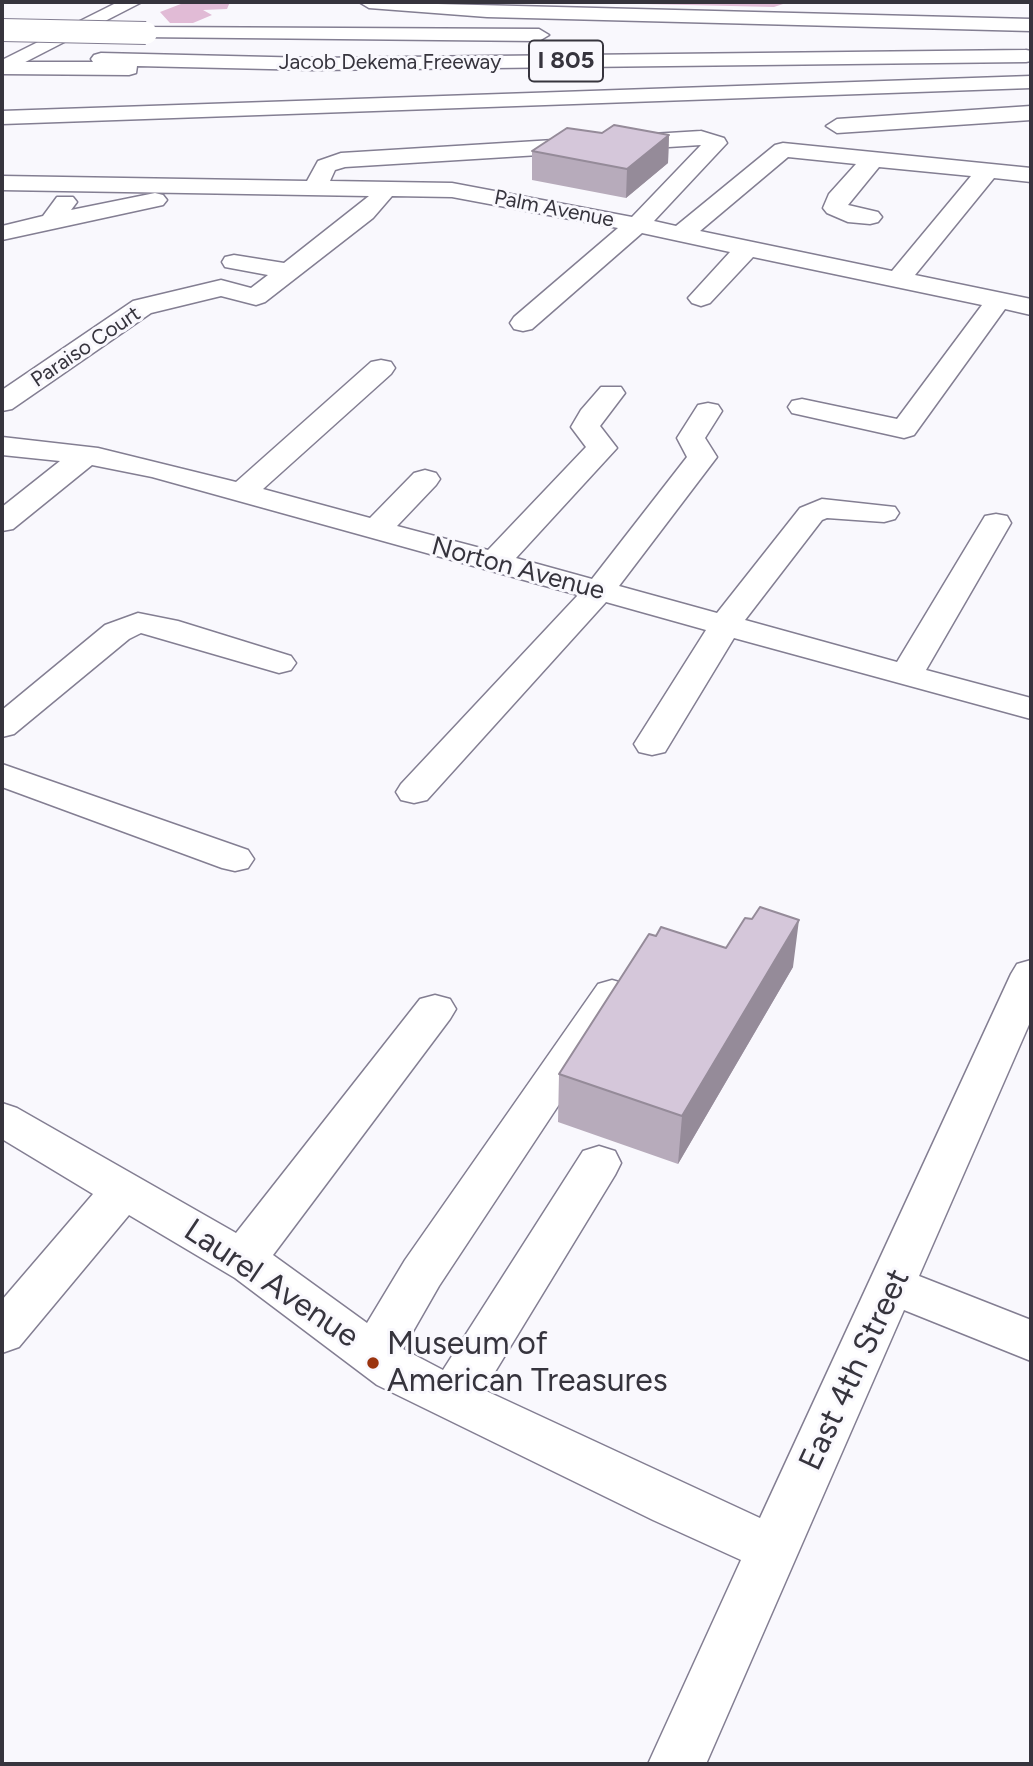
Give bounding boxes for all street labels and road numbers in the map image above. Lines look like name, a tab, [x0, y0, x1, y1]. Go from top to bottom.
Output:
road number: I 805	[529, 40, 603, 82]
street label: Jacob Dekema Freeway	[279, 50, 501, 76]
street label: Palm Avenue	[492, 185, 616, 233]
street label: Paraiso Court	[26, 301, 146, 393]
street label: Norton Avenue	[428, 531, 608, 607]
street label: Laurel Avenue	[176, 1212, 366, 1356]
street label: East 4th Street	[792, 1263, 918, 1477]

